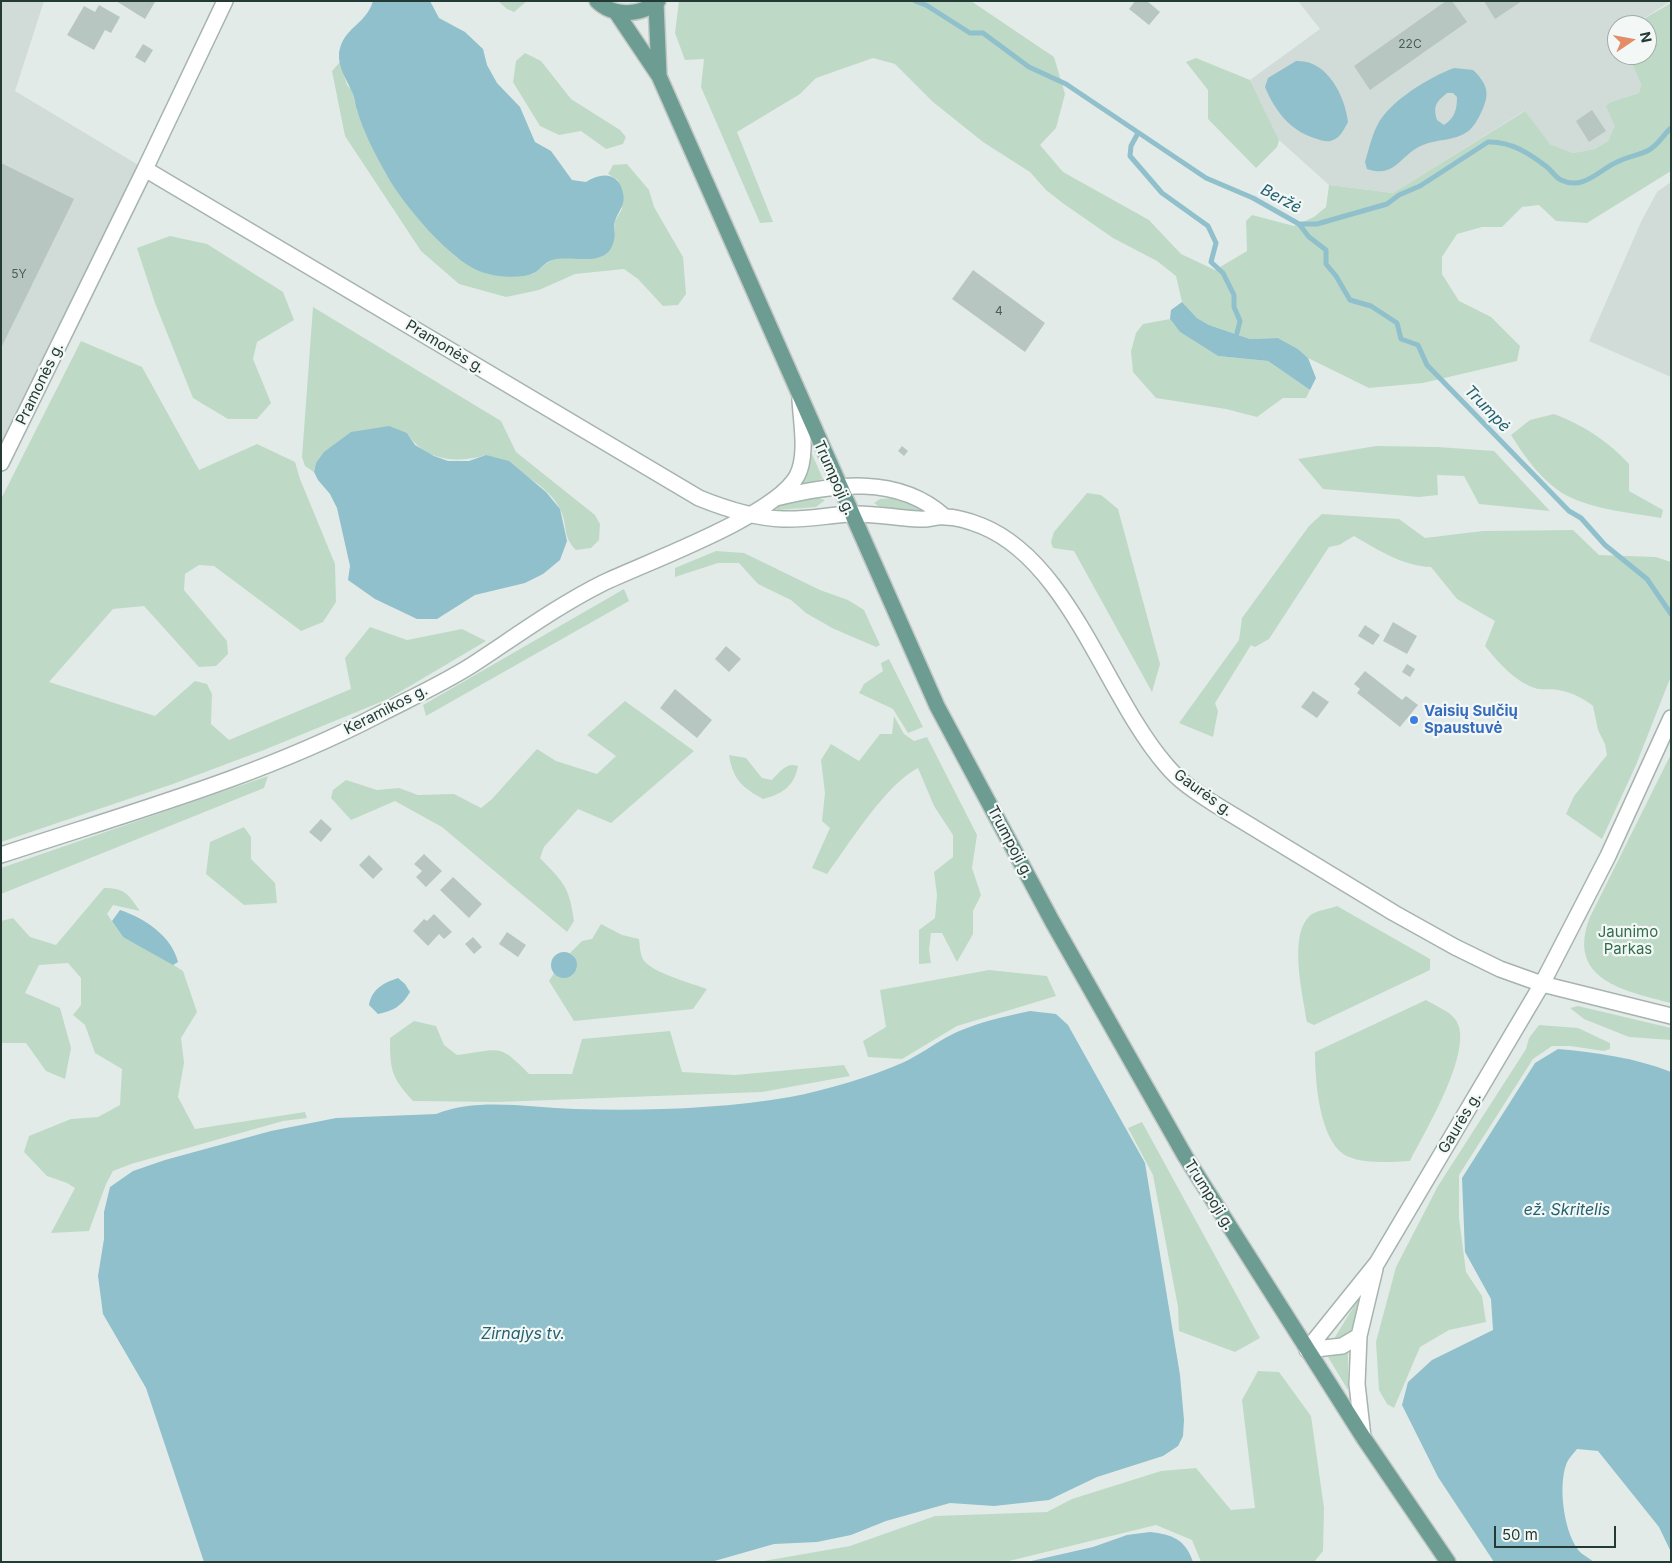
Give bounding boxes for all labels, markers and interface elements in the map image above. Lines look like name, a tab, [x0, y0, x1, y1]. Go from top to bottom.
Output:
north arrow	[1607, 15, 1657, 65]
text: N	[1637, 30, 1656, 44]
house number: 22C	[1398, 37, 1422, 51]
water label: Beržė	[1257, 180, 1305, 218]
house number: 5Y	[11, 267, 27, 281]
house number: 4	[995, 304, 1003, 318]
street label: Pramonės g.	[402, 316, 488, 378]
street label: Pramonės g.	[12, 340, 68, 428]
water label: Trumpė	[1460, 381, 1514, 437]
street label: Trumpoji g.	[810, 438, 858, 518]
street label: Keramikos g.	[341, 681, 431, 739]
place label: Vaisių Sulčių Spaustuvė	[1424, 702, 1518, 737]
marker: Vaisių Sulčių Spaustuvė	[1408, 714, 1420, 726]
street label: Gaurės g.	[1170, 766, 1236, 820]
street label: Trumpoji g.	[983, 803, 1037, 881]
park label: Jaunimo Parkas	[1598, 923, 1658, 958]
street label: Gaurės g.	[1435, 1089, 1485, 1157]
street label: Trumpoji g.	[1180, 1156, 1238, 1234]
water label: ež. Skritelis	[1524, 1200, 1610, 1220]
water label: Zirnajys tv.	[481, 1324, 565, 1344]
scale bar	[1497, 1516, 1620, 1548]
text: 50 m	[1502, 1525, 1538, 1544]

